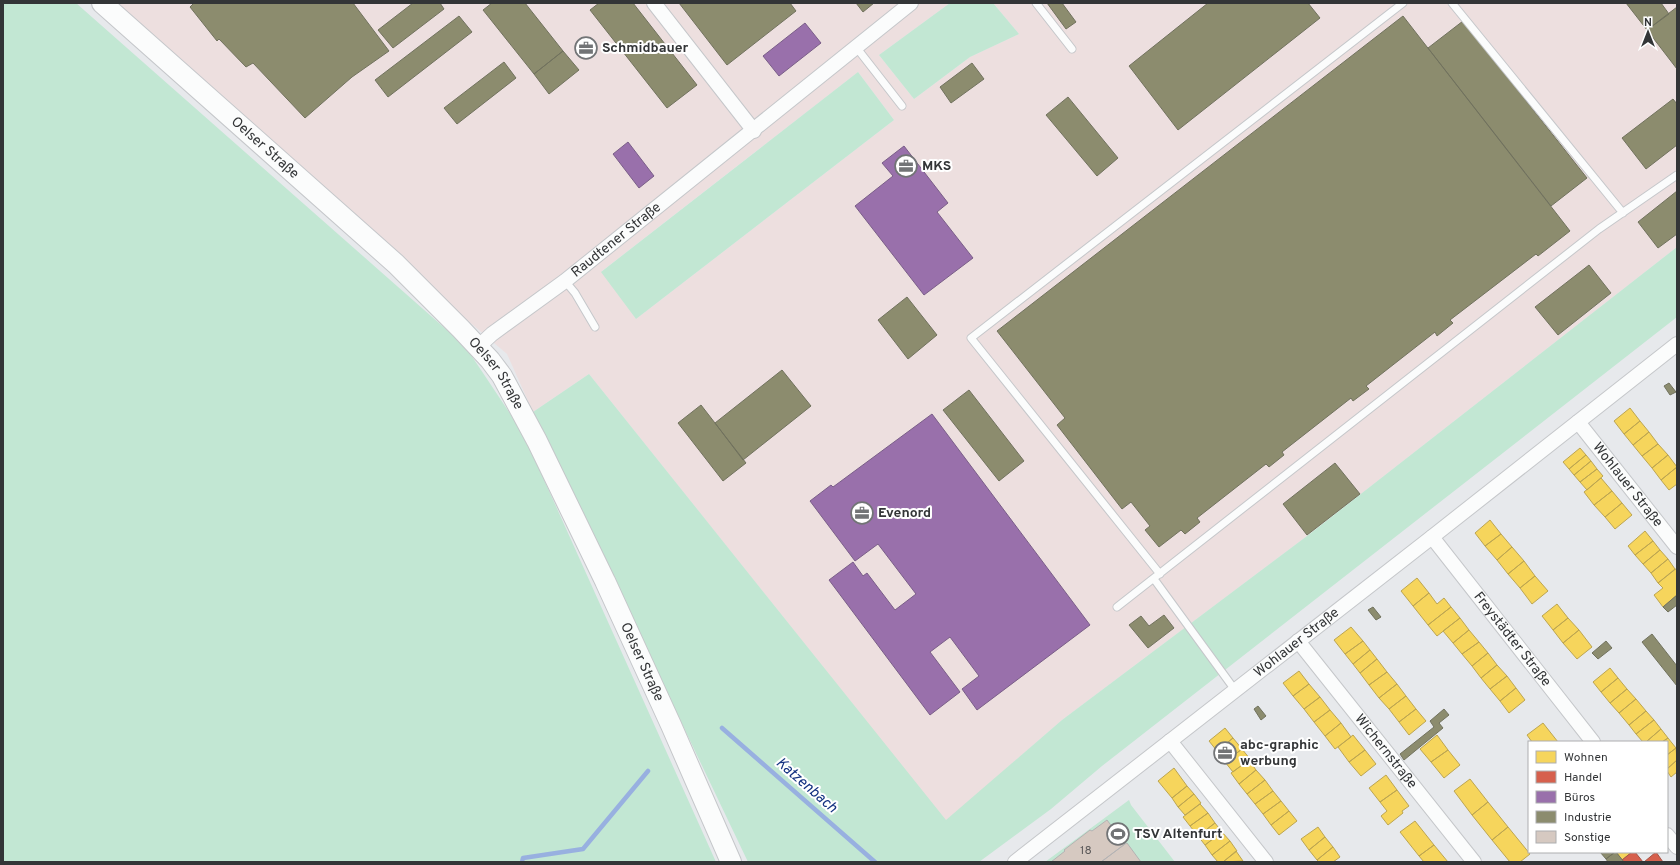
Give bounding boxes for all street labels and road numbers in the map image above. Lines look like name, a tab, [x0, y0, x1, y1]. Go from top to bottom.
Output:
street label: Oelser Straße	[228, 113, 302, 182]
street label: Raudtener Straße	[568, 199, 665, 281]
street label: Oelser Straße	[465, 334, 527, 413]
street label: Wohlauer Straße	[1589, 439, 1666, 530]
street label: Freystädter Straße	[1470, 589, 1555, 690]
street label: Wohlauer Straße	[1251, 604, 1343, 681]
street label: Oelser Straße	[617, 620, 668, 704]
street label: Wichernstraße	[1351, 711, 1421, 792]

